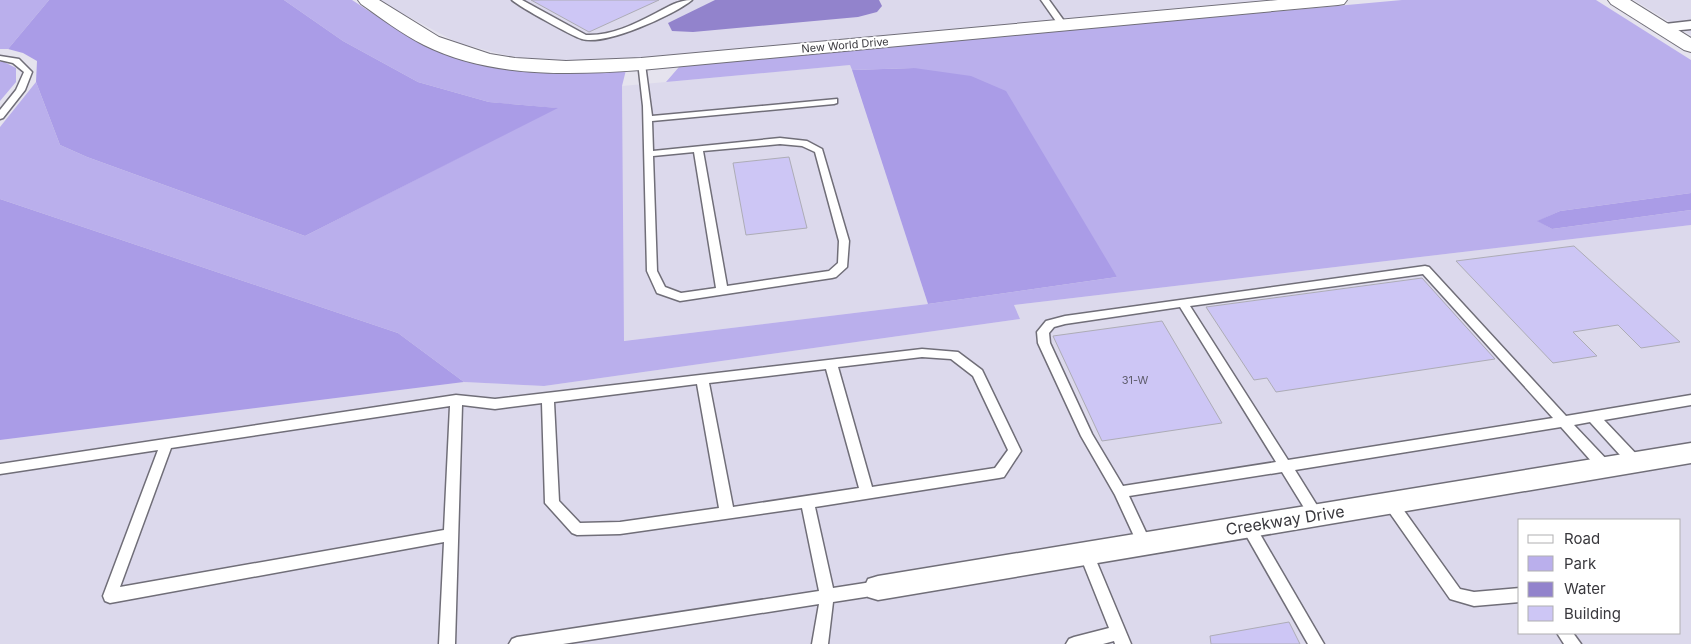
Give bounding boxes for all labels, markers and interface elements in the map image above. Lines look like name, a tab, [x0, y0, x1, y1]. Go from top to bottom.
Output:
street label: New World Drive	[801, 34, 889, 56]
house number: 31-W	[1122, 373, 1148, 387]
street label: Creekway Drive	[1224, 501, 1346, 539]
legend	[1518, 519, 1681, 634]
text: Road	[1564, 529, 1600, 548]
text: Park	[1564, 554, 1597, 573]
text: Water	[1564, 579, 1606, 598]
text: Building	[1564, 604, 1621, 623]

